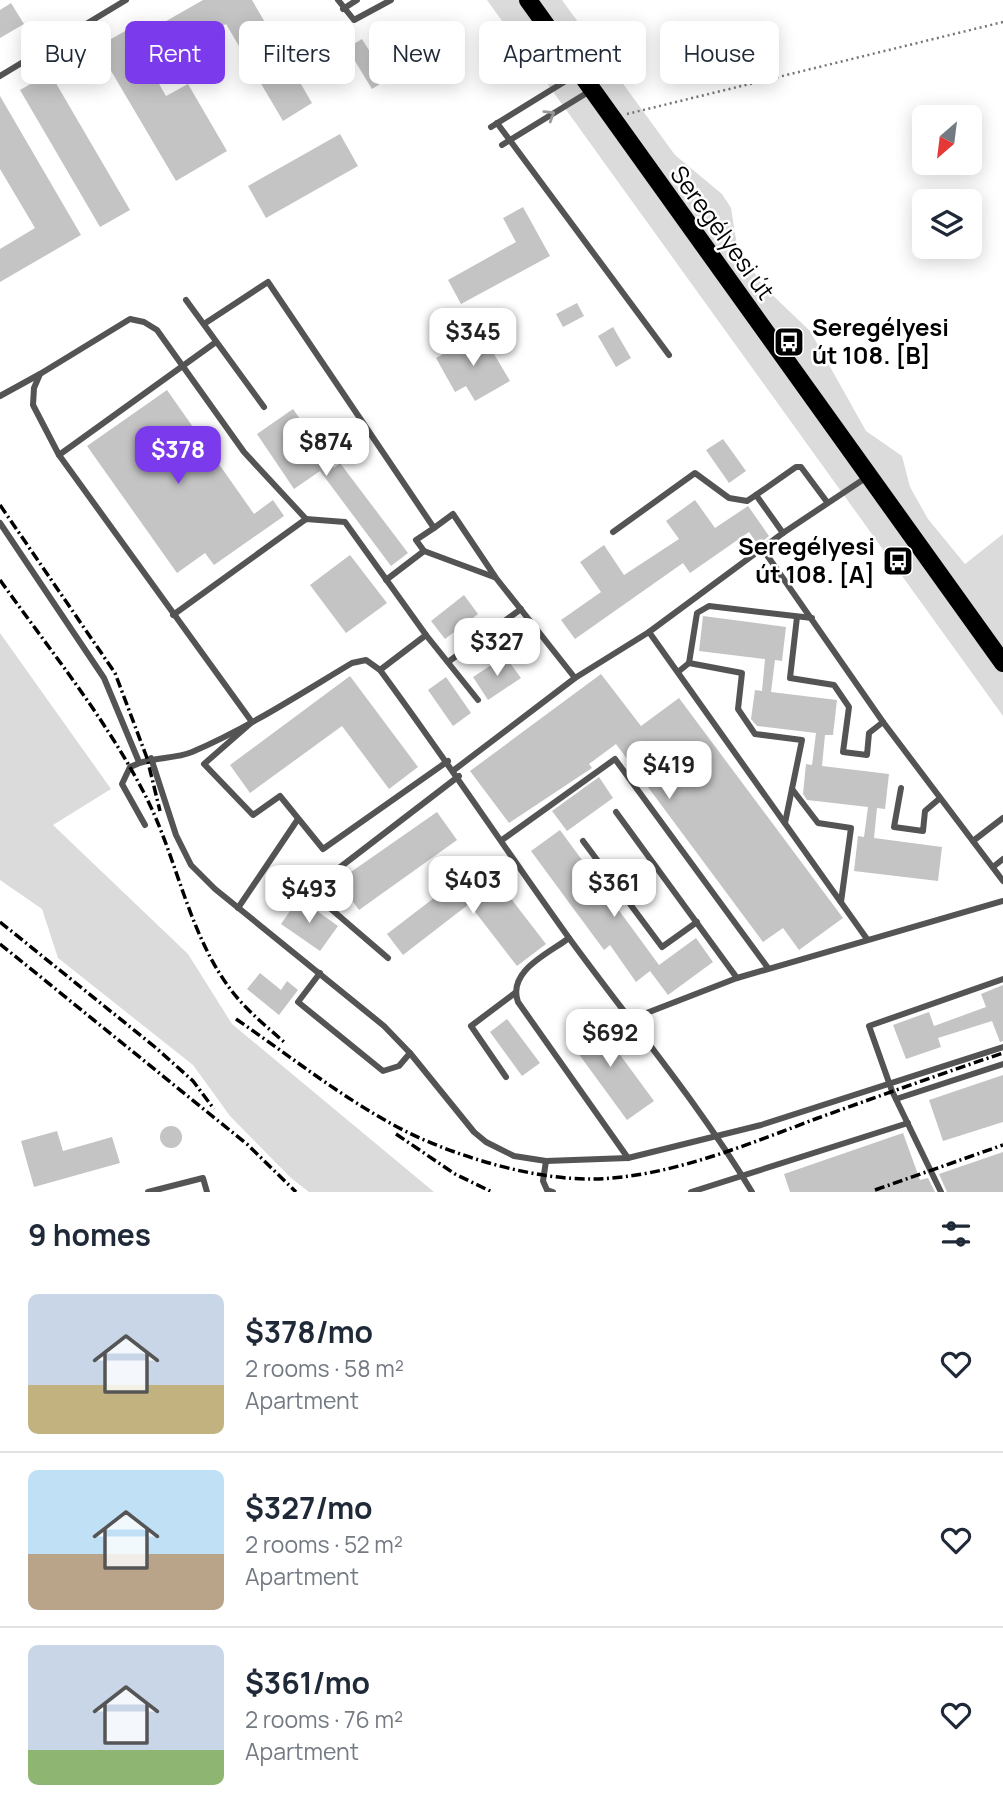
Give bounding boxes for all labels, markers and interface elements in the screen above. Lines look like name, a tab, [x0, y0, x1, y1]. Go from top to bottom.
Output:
chip: Buy	[21, 21, 111, 84]
chip: Rent	[125, 21, 225, 84]
chip: Filters	[239, 21, 355, 84]
chip: New	[369, 21, 465, 84]
chip: Apartment	[479, 21, 646, 84]
chip: House	[660, 21, 779, 84]
north arrow	[912, 105, 982, 175]
map controls	[912, 105, 982, 259]
one-way arrow	[543, 110, 556, 123]
street label: Seregélyesi út	[663, 158, 783, 306]
button: layers	[912, 189, 982, 259]
pin: $345	[432, 308, 514, 368]
place label: Seregélyesi út 108. [B]	[812, 310, 949, 371]
text: $345	[445, 315, 501, 347]
bus stop icon: Seregélyesi út 108. [B]	[772, 325, 806, 359]
pin: $874	[285, 419, 367, 478]
text: $874	[299, 425, 353, 457]
pin: $378	[137, 426, 219, 486]
text: $378	[151, 433, 205, 465]
place label: Seregélyesi út 108. [A]	[738, 529, 875, 590]
bus stop icon: Seregélyesi út 108. [A]	[881, 544, 915, 578]
pin: $327	[456, 618, 538, 678]
text: $327	[470, 625, 524, 657]
pin: $419	[628, 742, 710, 801]
text: $419	[643, 748, 695, 780]
pin: $403	[432, 856, 514, 916]
pin: $361	[573, 860, 655, 919]
text: $403	[445, 863, 501, 895]
pin: $493	[268, 866, 350, 925]
text: $361	[588, 866, 640, 898]
text: $493	[281, 872, 337, 904]
pin: $692	[569, 1010, 651, 1069]
text: $692	[582, 1016, 638, 1048]
text: 9 homes	[28, 1214, 151, 1255]
icon: filters	[937, 1215, 975, 1253]
text: $378/mo	[245, 1311, 373, 1352]
icon: home	[84, 1322, 168, 1406]
icon: heart	[937, 1345, 975, 1383]
text: 2 rooms · 58 m²	[245, 1352, 404, 1384]
text: Apartment	[245, 1384, 359, 1416]
text: $327/mo	[245, 1487, 373, 1528]
icon: home	[84, 1498, 168, 1582]
icon: heart	[937, 1521, 975, 1559]
text: 2 rooms · 52 m²	[245, 1528, 403, 1560]
text: Apartment	[245, 1560, 359, 1592]
text: $361/mo	[245, 1662, 370, 1703]
icon: home	[84, 1673, 168, 1757]
icon: heart	[937, 1696, 975, 1734]
text: 2 rooms · 76 m²	[245, 1703, 403, 1735]
text: Apartment	[245, 1735, 359, 1767]

